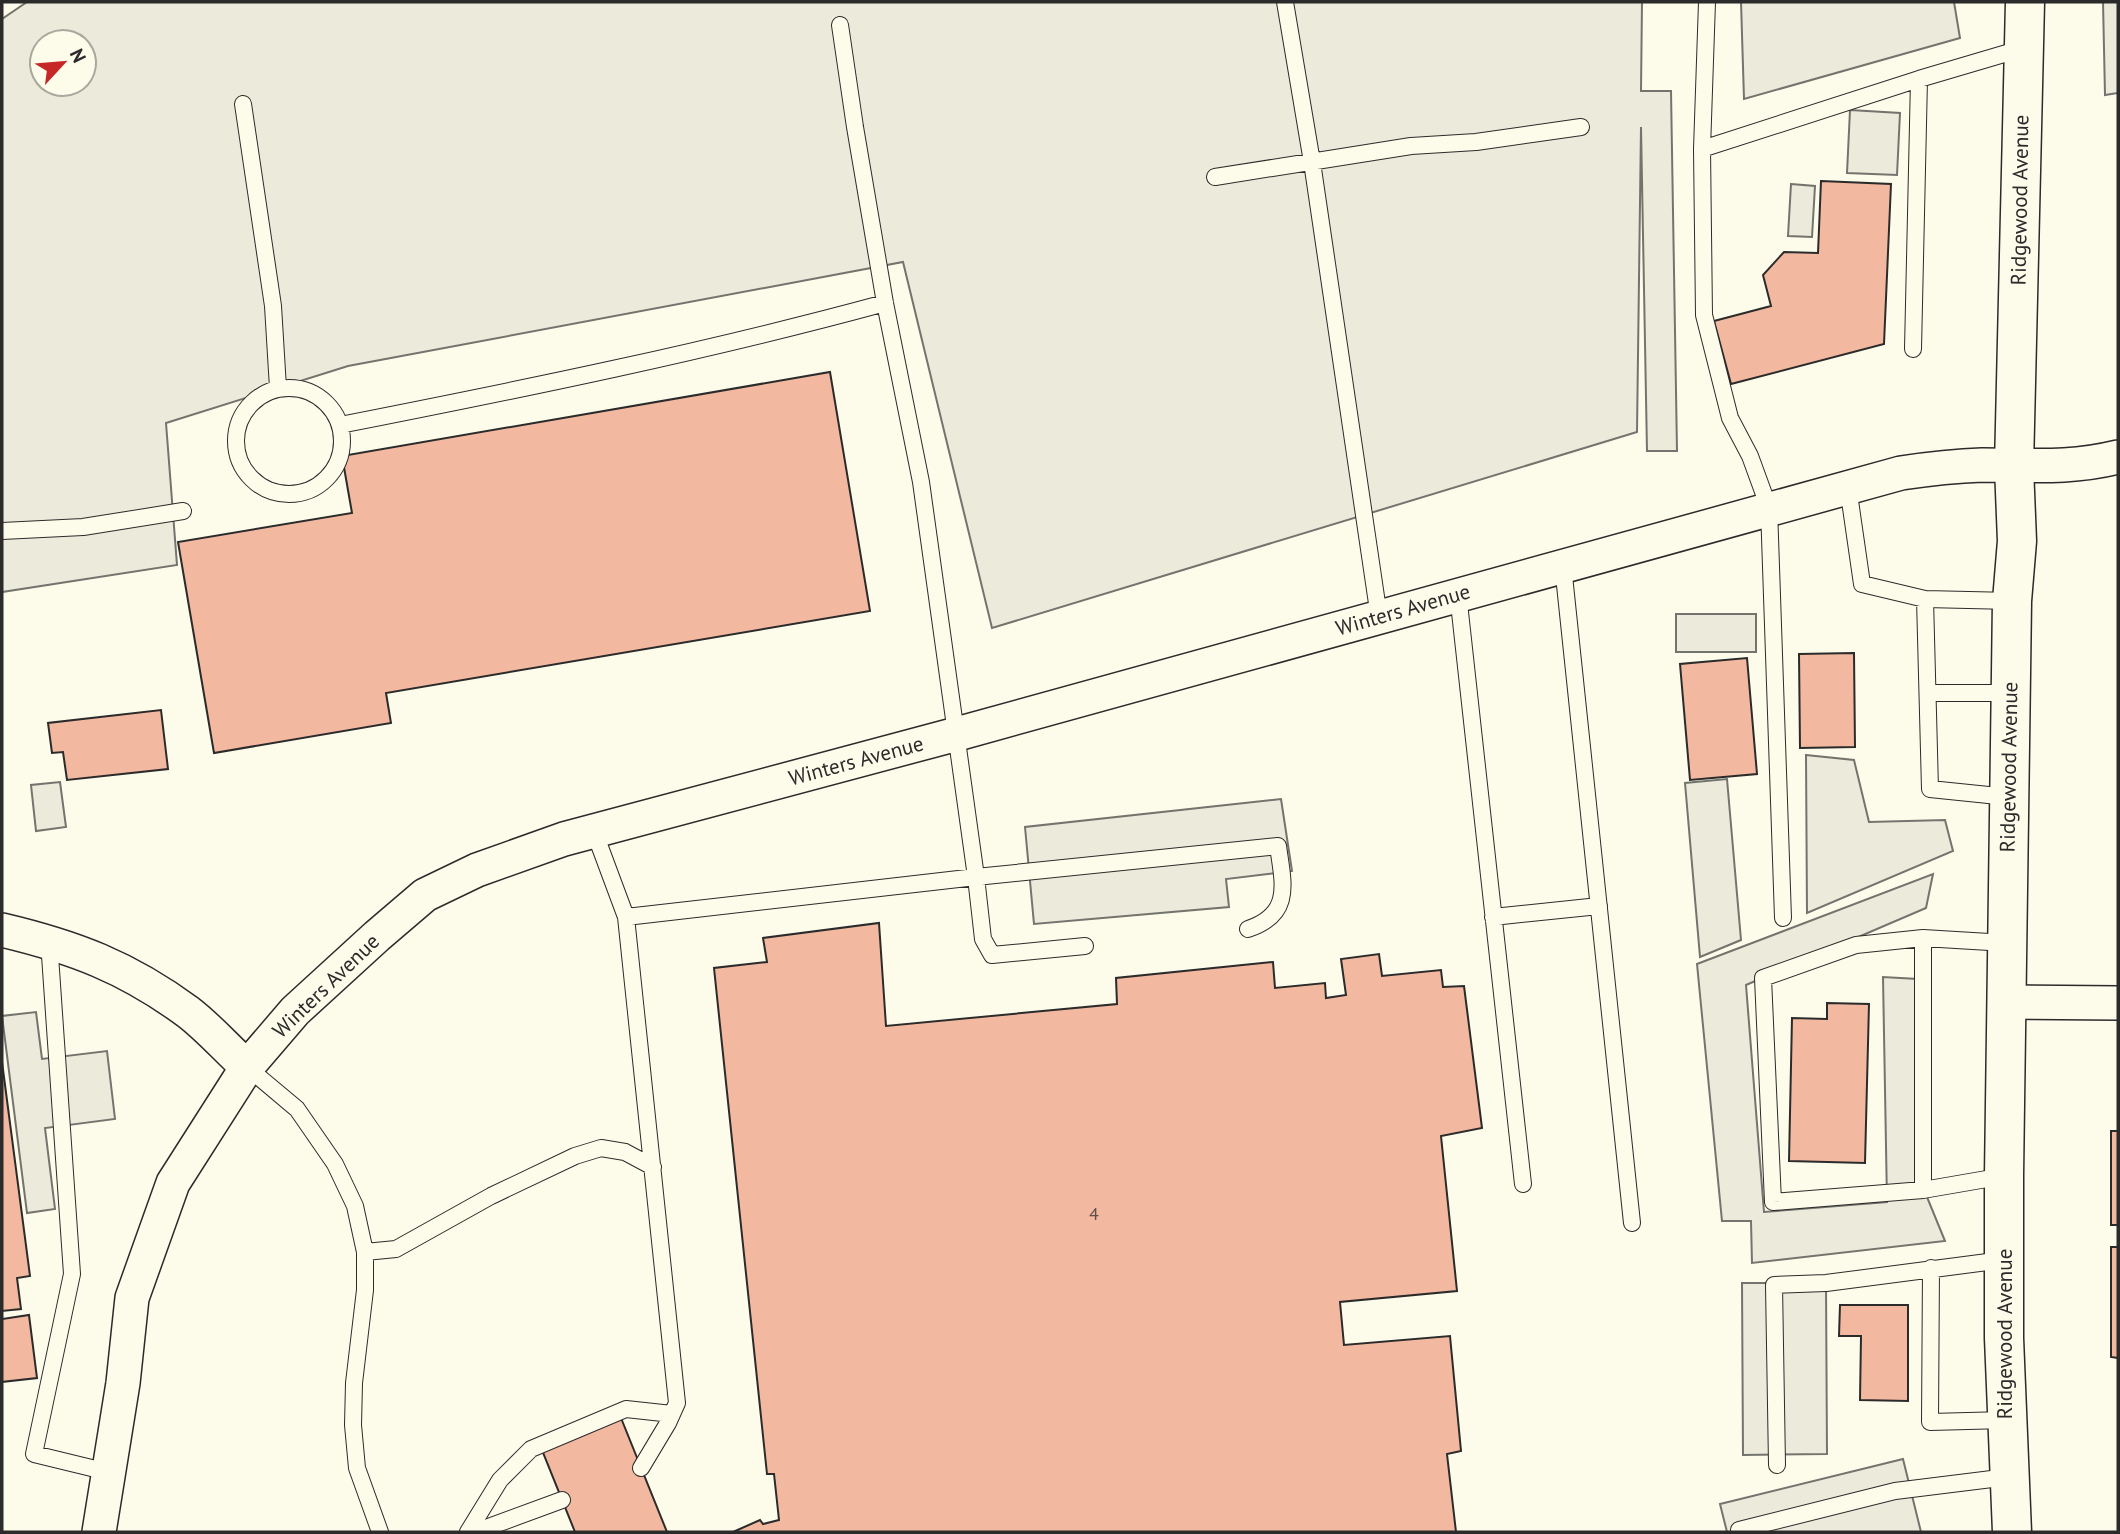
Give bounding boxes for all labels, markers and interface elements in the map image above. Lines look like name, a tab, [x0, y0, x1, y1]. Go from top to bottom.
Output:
north arrow	[28, 28, 98, 98]
text: N	[65, 45, 92, 66]
street label: Ridgewood Avenue	[2005, 114, 2034, 286]
street label: Winters Avenue	[1333, 577, 1473, 642]
street label: Ridgewood Avenue	[1994, 681, 2023, 853]
street label: Winters Avenue	[785, 730, 926, 791]
street label: Winters Avenue	[266, 928, 385, 1043]
house number: 4	[1089, 1202, 1099, 1225]
street label: Ridgewood Avenue	[1991, 1249, 2018, 1419]

